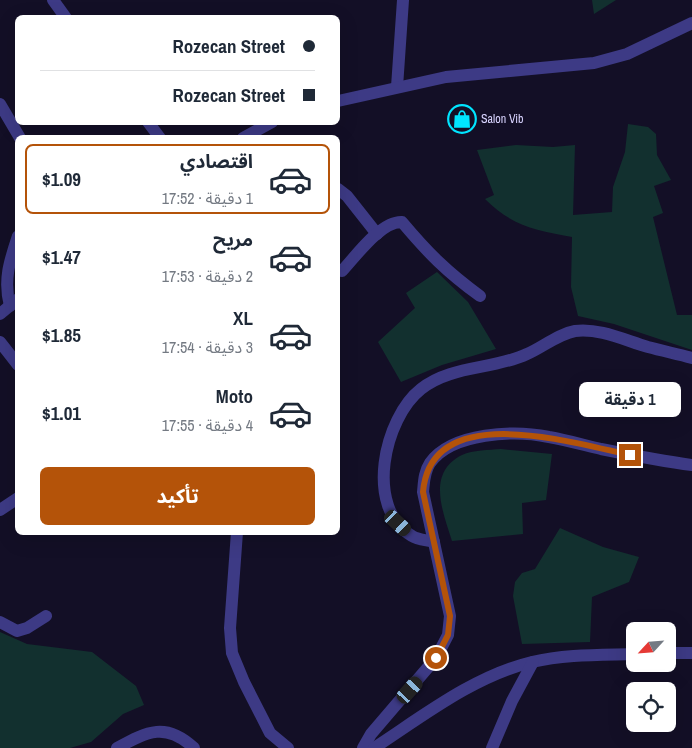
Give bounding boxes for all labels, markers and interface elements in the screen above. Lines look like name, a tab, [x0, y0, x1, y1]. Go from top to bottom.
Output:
text: Rozecan Street	[172, 33, 285, 59]
text: Rozecan Street	[172, 82, 285, 108]
shop icon: Salon Vib	[447, 104, 477, 134]
place label: Salon Vib	[481, 111, 524, 127]
text: اقتصادي	[180, 148, 253, 174]
icon: car	[268, 157, 313, 202]
text: $1.09	[42, 166, 81, 192]
text: 1 دقيقة · 17:52	[162, 187, 253, 209]
text: مريح	[213, 226, 253, 252]
icon: car	[268, 235, 313, 280]
text: $1.47	[42, 244, 81, 270]
text: 2 دقيقة · 17:53	[162, 265, 253, 287]
text: XL	[233, 305, 253, 331]
icon: car	[268, 313, 313, 358]
text: $1.85	[42, 322, 81, 348]
text: 3 دقيقة · 17:54	[162, 336, 253, 358]
callout: 1 دقيقة	[579, 382, 681, 418]
text: Moto	[216, 383, 253, 409]
text: 1 دقيقة	[604, 388, 656, 410]
icon: car	[268, 391, 313, 436]
text: $1.01	[42, 400, 81, 426]
text: 4 دقيقة · 17:55	[162, 414, 253, 436]
route end	[619, 444, 641, 466]
button: تأكيد	[40, 467, 315, 525]
car	[381, 507, 414, 539]
north arrow	[626, 622, 676, 672]
map controls	[626, 622, 676, 732]
route start	[425, 647, 447, 669]
car	[394, 674, 425, 706]
button: locate	[626, 682, 676, 732]

